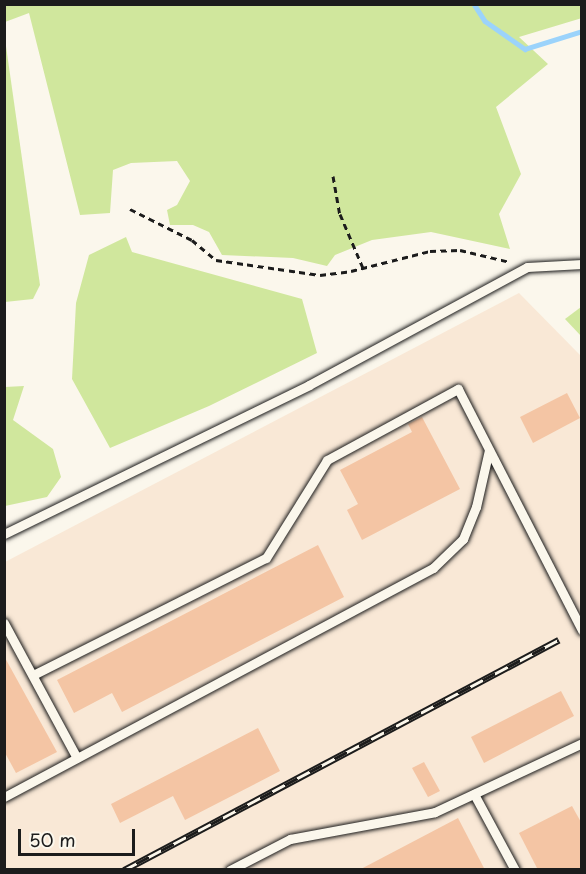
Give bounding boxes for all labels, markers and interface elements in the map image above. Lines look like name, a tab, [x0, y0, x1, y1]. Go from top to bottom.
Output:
scale bar	[21, 817, 138, 855]
text: 50 m	[29, 826, 76, 853]

